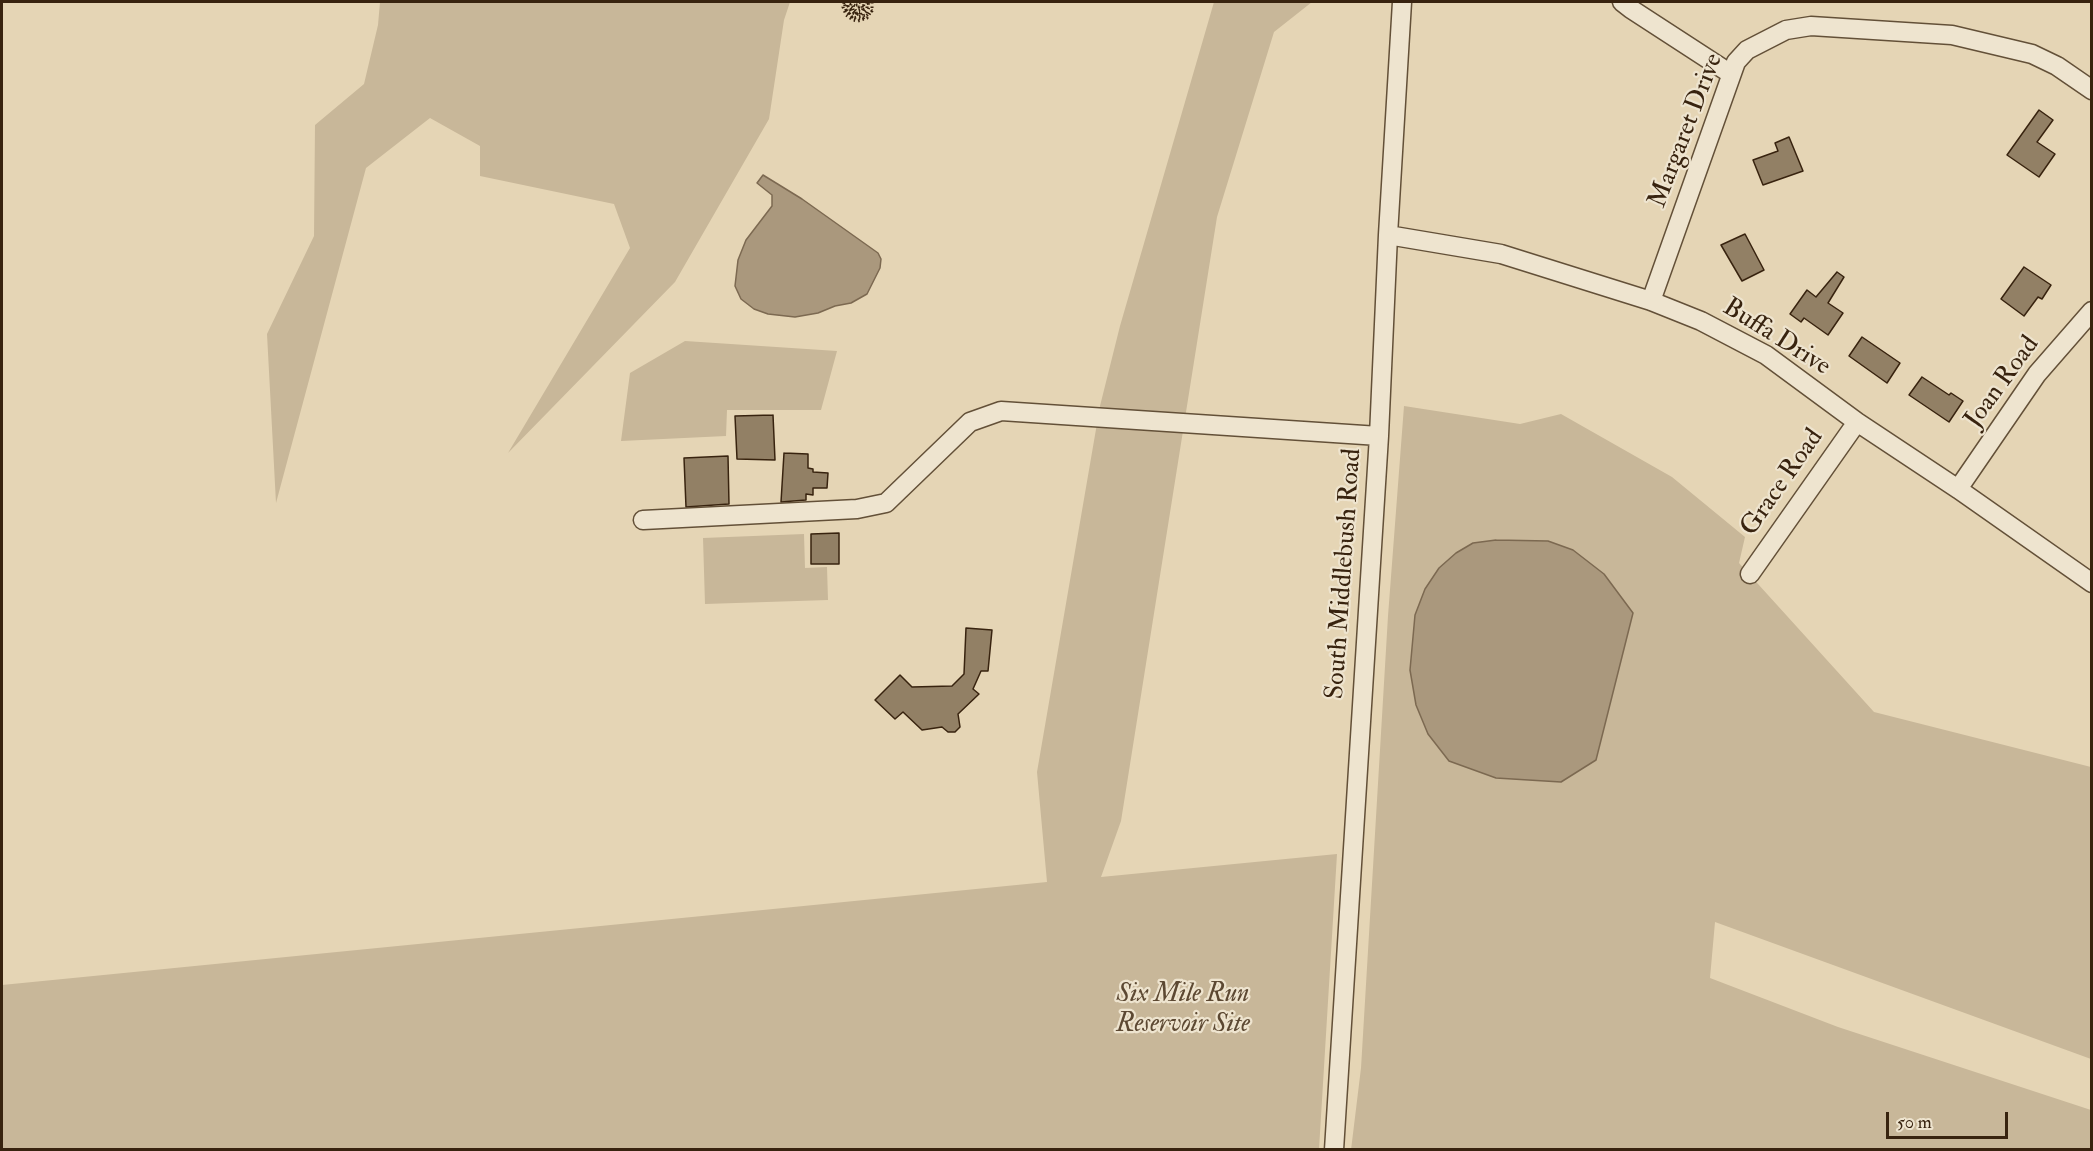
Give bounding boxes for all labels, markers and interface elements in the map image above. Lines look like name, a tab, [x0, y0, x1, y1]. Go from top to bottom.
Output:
street label: Margaret Drive	[1643, 49, 1731, 213]
street label: Buffa Drive	[1716, 293, 1836, 383]
street label: Joan Road	[1959, 331, 2047, 435]
street label: Grace Road	[1735, 424, 1831, 542]
street label: South Middlebush Road	[1321, 448, 1369, 700]
park label: Six Mile Run Reservoir Site	[1116, 979, 1250, 1040]
scale bar	[1889, 1100, 2010, 1138]
text: 50 m	[1897, 1111, 1932, 1134]

